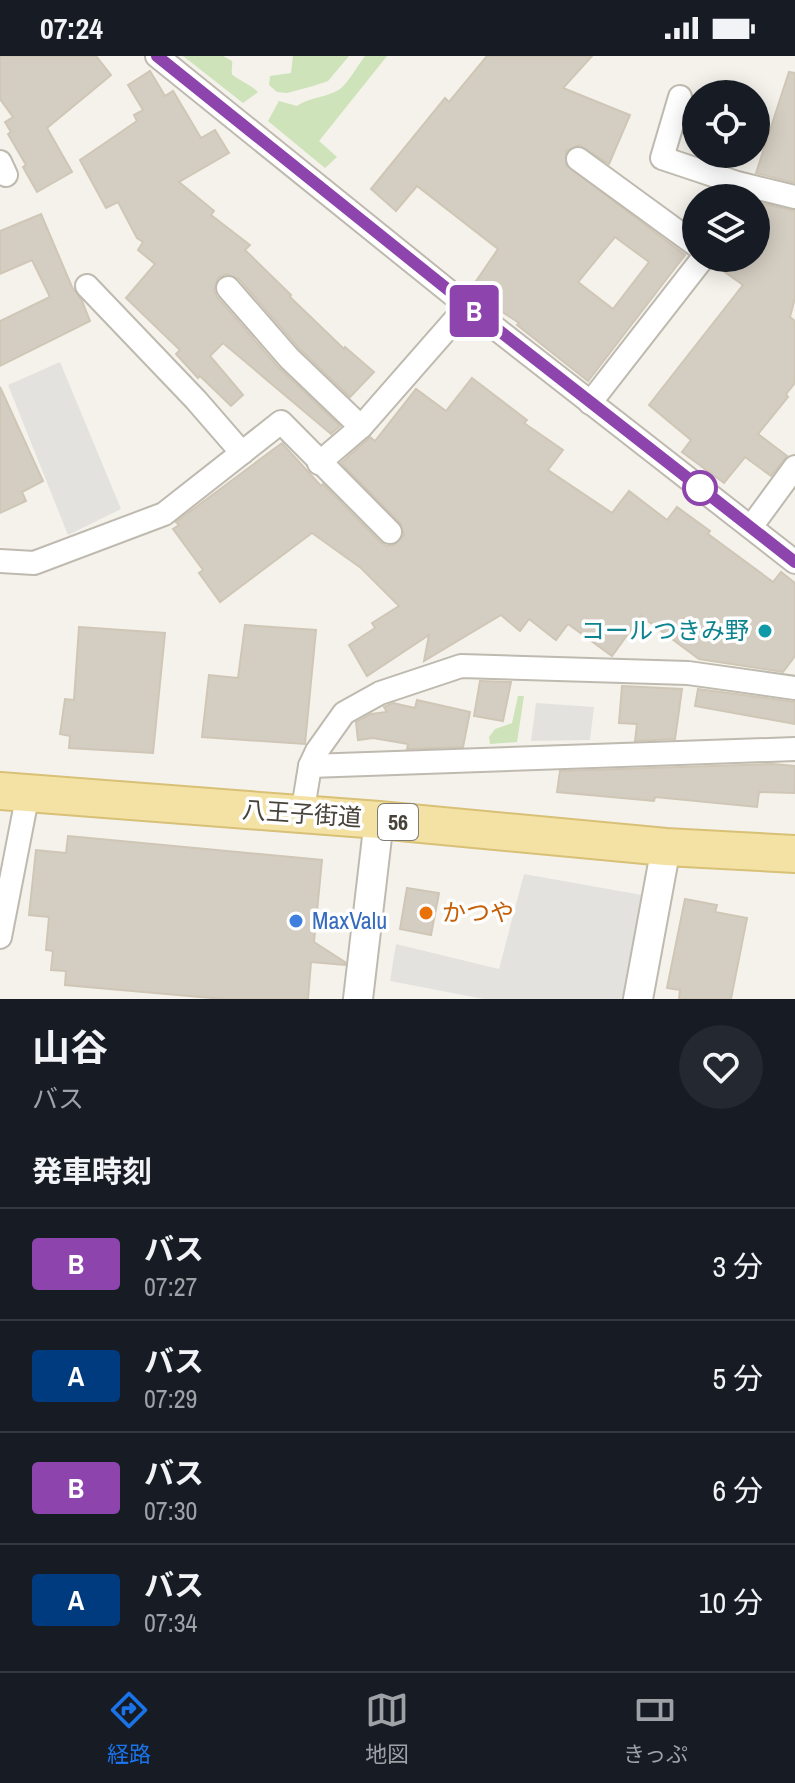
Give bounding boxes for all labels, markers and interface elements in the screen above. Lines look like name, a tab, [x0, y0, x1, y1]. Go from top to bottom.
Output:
text: 07:24	[40, 8, 103, 48]
map controls	[682, 80, 770, 272]
button: locate	[682, 80, 770, 168]
button: layers	[682, 184, 770, 272]
line badge: B	[448, 285, 500, 337]
text: B	[466, 292, 482, 330]
unlabelled marker	[683, 471, 717, 505]
place label: コールつきみ野	[581, 614, 749, 646]
marker: コールつきみ野	[756, 622, 774, 640]
street label: 八王子街道	[241, 793, 363, 833]
road number: 56	[378, 804, 418, 840]
place label: かつや	[442, 896, 514, 928]
place label: MaxValu	[312, 904, 387, 936]
marker: かつや	[417, 904, 435, 922]
marker: MaxValu	[287, 912, 305, 930]
text: 山谷	[32, 1022, 108, 1073]
button: heart	[679, 1025, 763, 1109]
text: バス	[32, 1081, 84, 1116]
text: 発車時刻	[32, 1151, 152, 1191]
text: バス	[144, 1229, 204, 1269]
text: B	[68, 1245, 84, 1283]
text: 3 分	[712, 1246, 763, 1286]
text: 07:27	[144, 1269, 197, 1304]
text: バス	[144, 1341, 204, 1381]
text: A	[68, 1357, 84, 1395]
text: 5 分	[712, 1358, 763, 1398]
text: 07:29	[144, 1381, 197, 1416]
text: バス	[144, 1453, 204, 1493]
text: B	[68, 1469, 84, 1507]
text: 6 分	[712, 1470, 763, 1510]
text: 07:30	[144, 1493, 197, 1528]
text: バス	[144, 1565, 204, 1605]
text: A	[68, 1581, 84, 1619]
text: 10 分	[699, 1582, 763, 1622]
text: 07:34	[144, 1605, 197, 1640]
tab: 経路	[107, 1688, 151, 1769]
tab: 地図	[365, 1688, 409, 1769]
tab: きっぷ	[623, 1688, 688, 1769]

